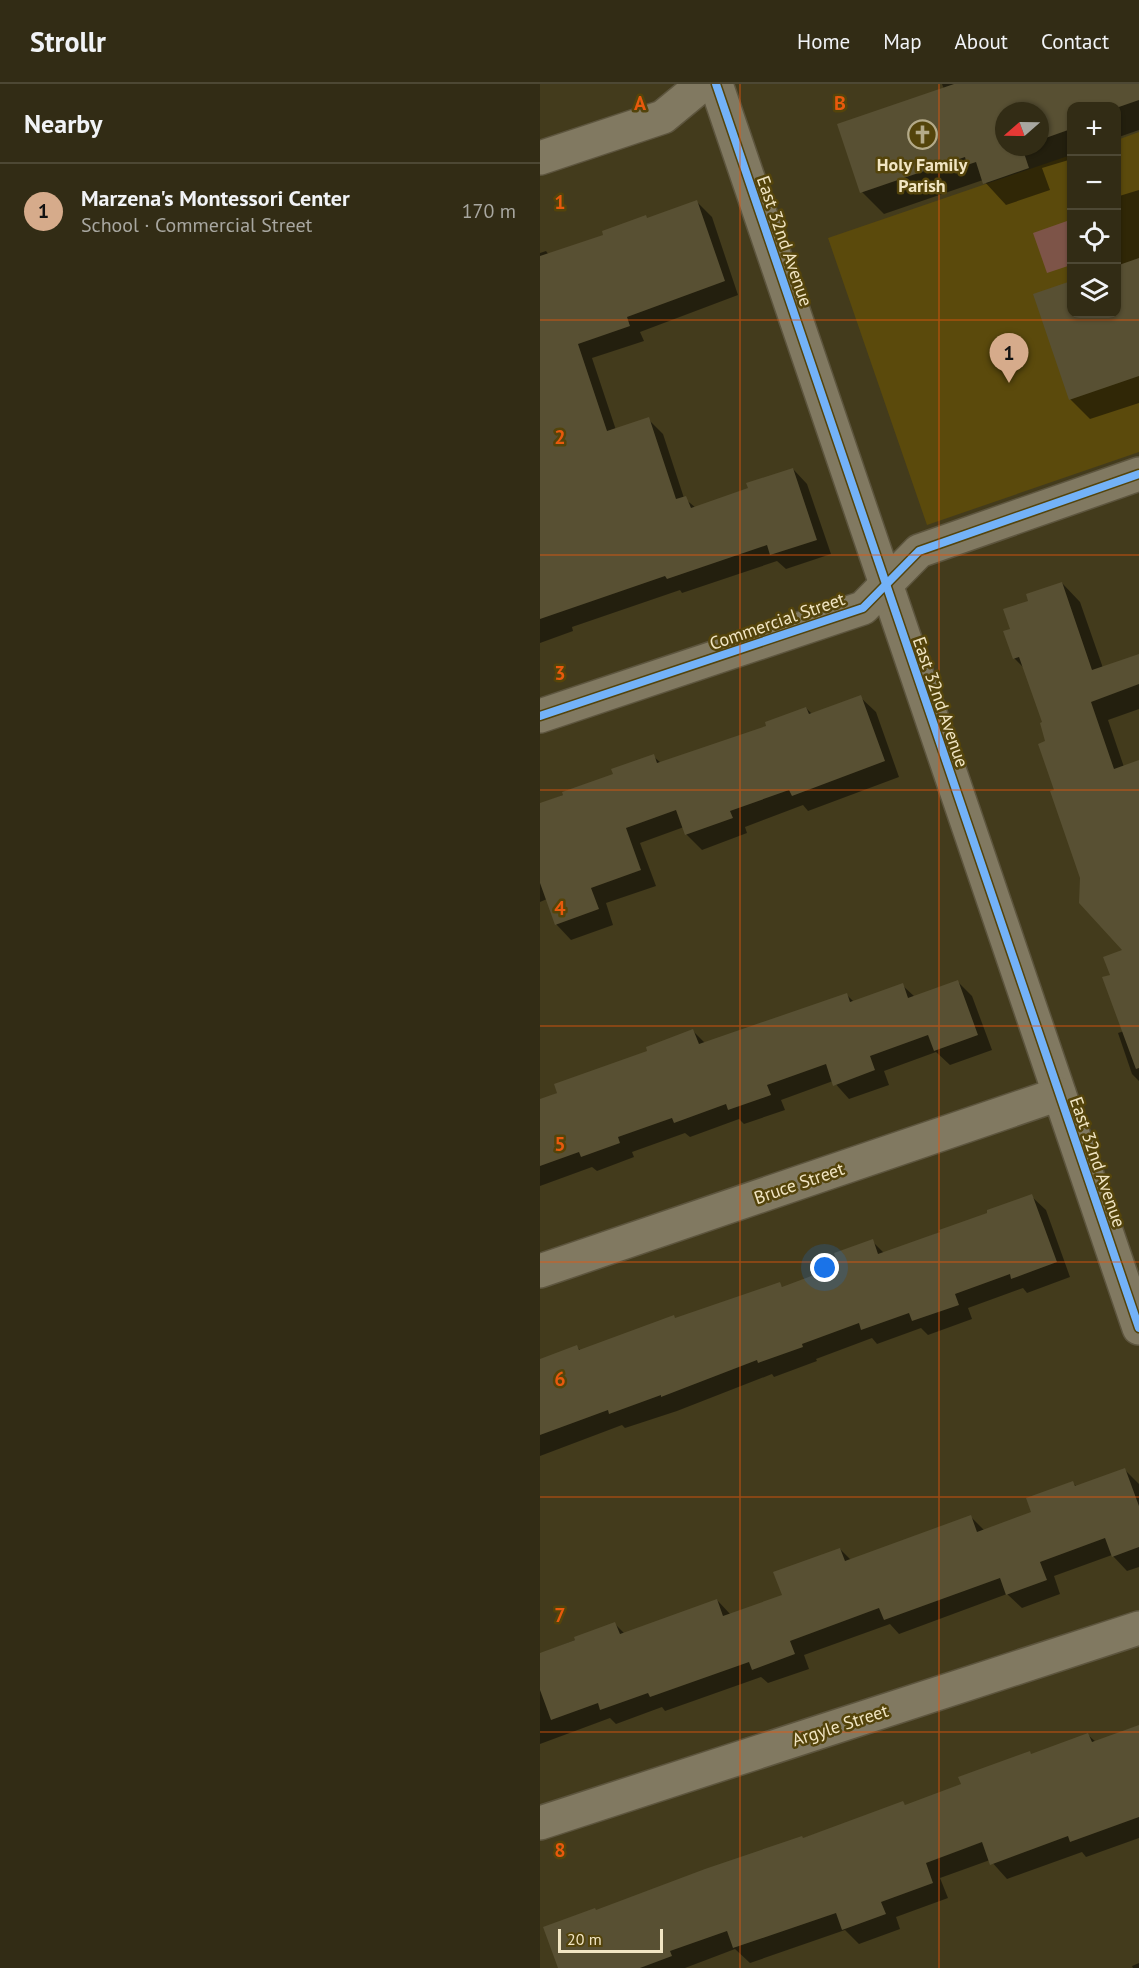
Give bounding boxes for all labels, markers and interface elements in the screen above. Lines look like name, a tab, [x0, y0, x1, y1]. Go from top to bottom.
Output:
text: Strollr	[30, 23, 106, 60]
text: Home	[797, 28, 850, 55]
text: Map	[883, 28, 922, 55]
text: About	[955, 28, 1008, 55]
text: Contact	[1041, 28, 1109, 55]
text: A	[634, 90, 647, 116]
text: B	[834, 90, 846, 116]
north arrow	[995, 102, 1049, 156]
map controls	[1067, 102, 1121, 318]
button: +	[1067, 102, 1121, 156]
text: Nearby	[24, 107, 102, 140]
church icon: Holy Family Parish	[906, 119, 938, 151]
place label: Holy Family Parish	[877, 153, 968, 197]
button: −	[1067, 156, 1121, 210]
street label: East 32nd Avenue	[752, 173, 818, 309]
text: Marzena's Montessori Center	[81, 184, 350, 212]
text: 1	[554, 189, 566, 215]
text: 1	[38, 198, 49, 224]
text: 170 m	[462, 198, 516, 224]
button: locate	[1067, 210, 1121, 264]
text: School · Commercial Street	[81, 212, 312, 238]
button: layers	[1067, 264, 1121, 318]
pin: 1	[990, 334, 1028, 383]
text: 2	[554, 424, 566, 450]
street label: Commercial Street	[706, 587, 848, 655]
street label: East 32nd Avenue	[908, 634, 974, 770]
text: 3	[554, 660, 566, 686]
text: 4	[554, 895, 566, 921]
street label: East 32nd Avenue	[1065, 1094, 1131, 1230]
text: 5	[554, 1131, 566, 1157]
street label: Bruce Street	[751, 1157, 847, 1209]
your location	[810, 1253, 839, 1282]
text: 6	[554, 1366, 566, 1392]
text: 7	[554, 1602, 566, 1628]
street label: Argyle Street	[789, 1699, 891, 1751]
text: 8	[554, 1837, 566, 1863]
scale bar	[558, 1926, 663, 1954]
text: 20 m	[567, 1929, 602, 1949]

